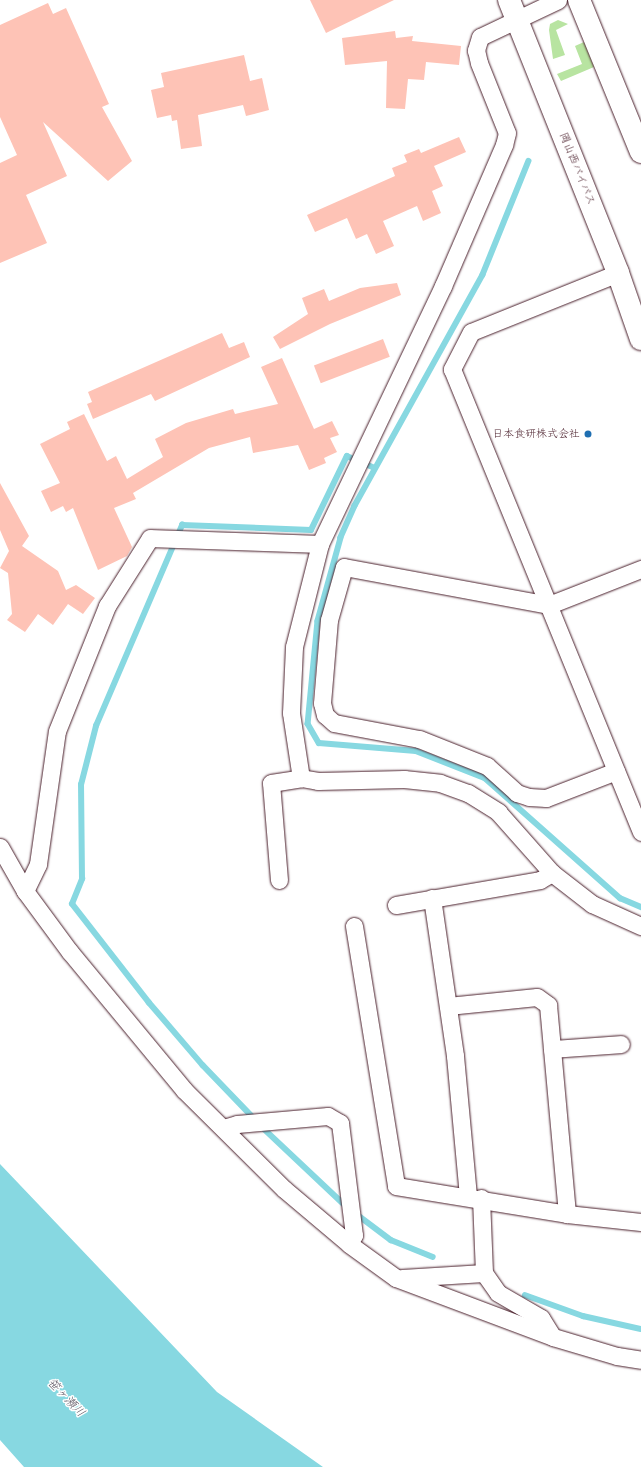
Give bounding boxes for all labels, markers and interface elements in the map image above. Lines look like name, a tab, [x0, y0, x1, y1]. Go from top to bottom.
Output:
street label: 岡山西バイパス	[556, 131, 598, 207]
place label: 日本食研株式会社	[492, 427, 580, 441]
marker: 日本食研株式会社	[583, 429, 593, 439]
water label: 笹ヶ瀬川	[44, 1376, 88, 1420]

